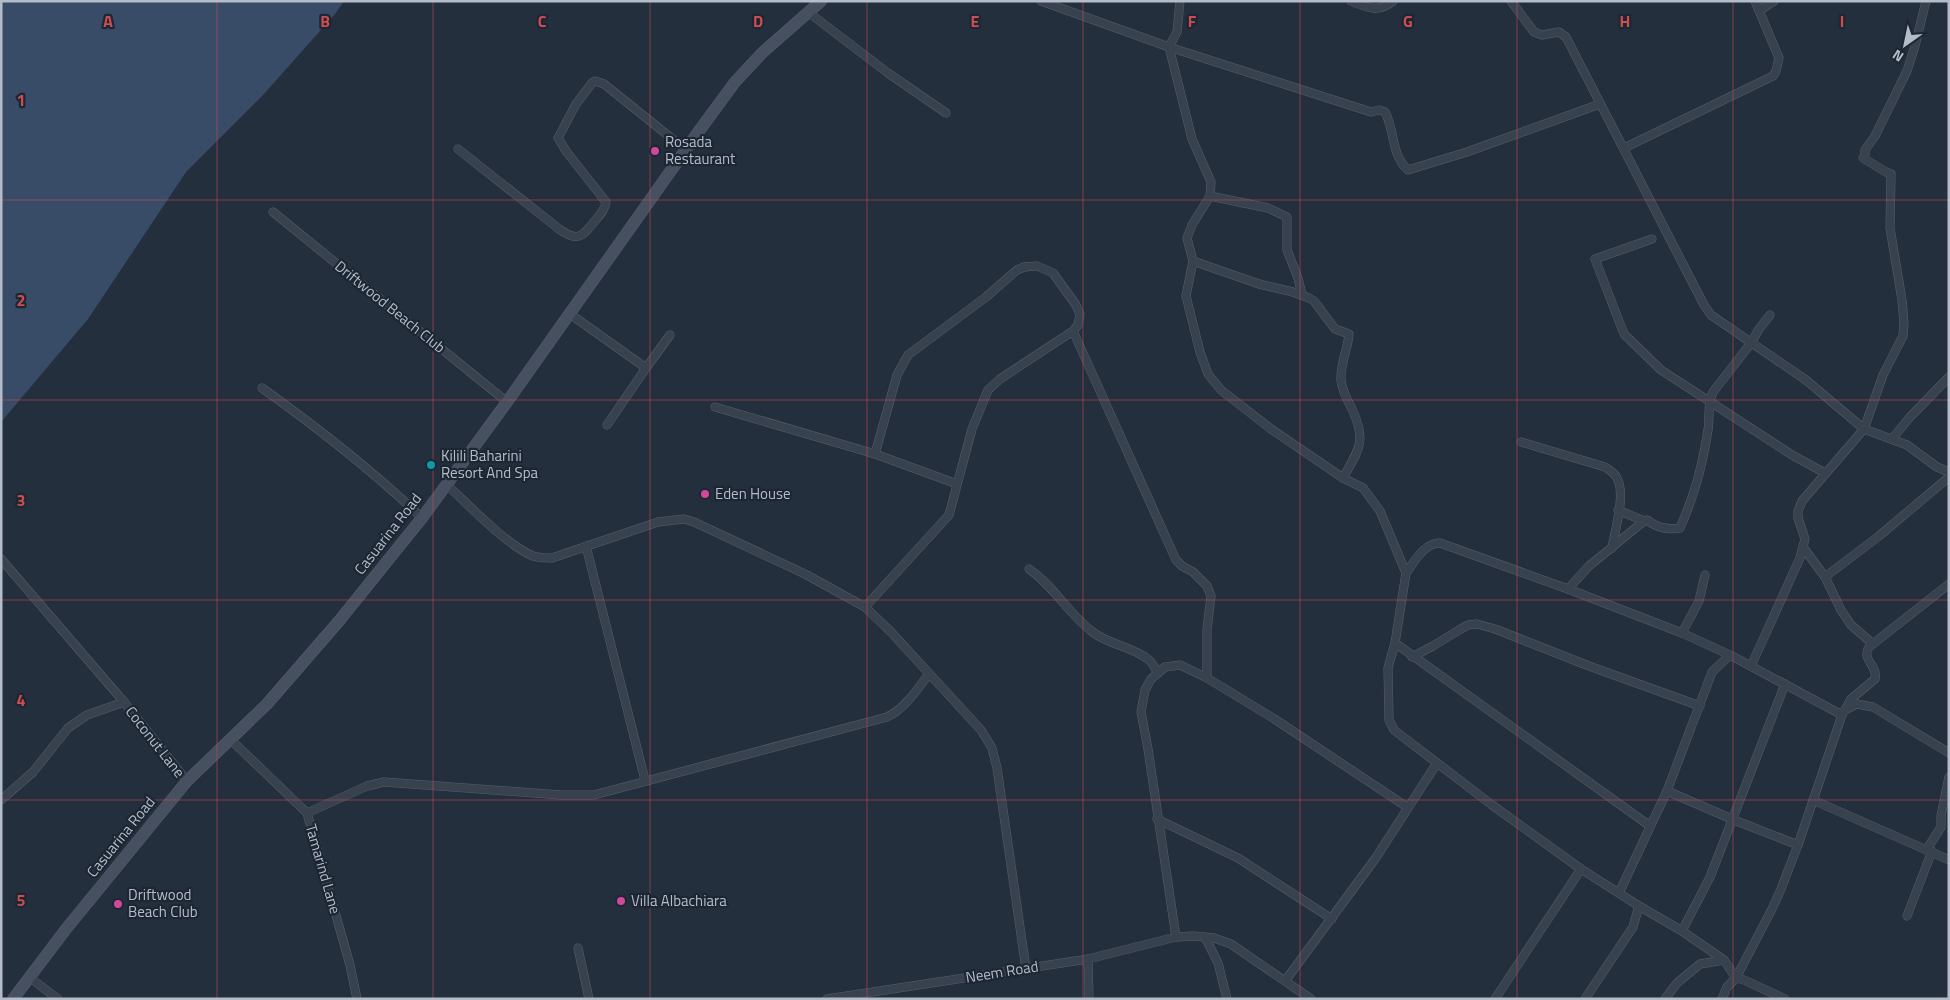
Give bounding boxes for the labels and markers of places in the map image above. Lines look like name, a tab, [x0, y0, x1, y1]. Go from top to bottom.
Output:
place label: Rosada Restaurant	[665, 130, 736, 170]
marker: Rosada Restaurant	[649, 145, 661, 157]
place label: Kilili Baharini Resort And Spa	[441, 444, 539, 484]
marker: Kilili Baharini Resort And Spa	[425, 459, 437, 471]
place label: Eden House	[715, 482, 791, 505]
marker: Eden House	[699, 488, 711, 500]
place label: Driftwood Beach Club	[128, 883, 198, 923]
place label: Villa Albachiara	[631, 889, 727, 912]
marker: Villa Albachiara	[615, 895, 627, 907]
marker: Driftwood Beach Club	[112, 898, 124, 910]

